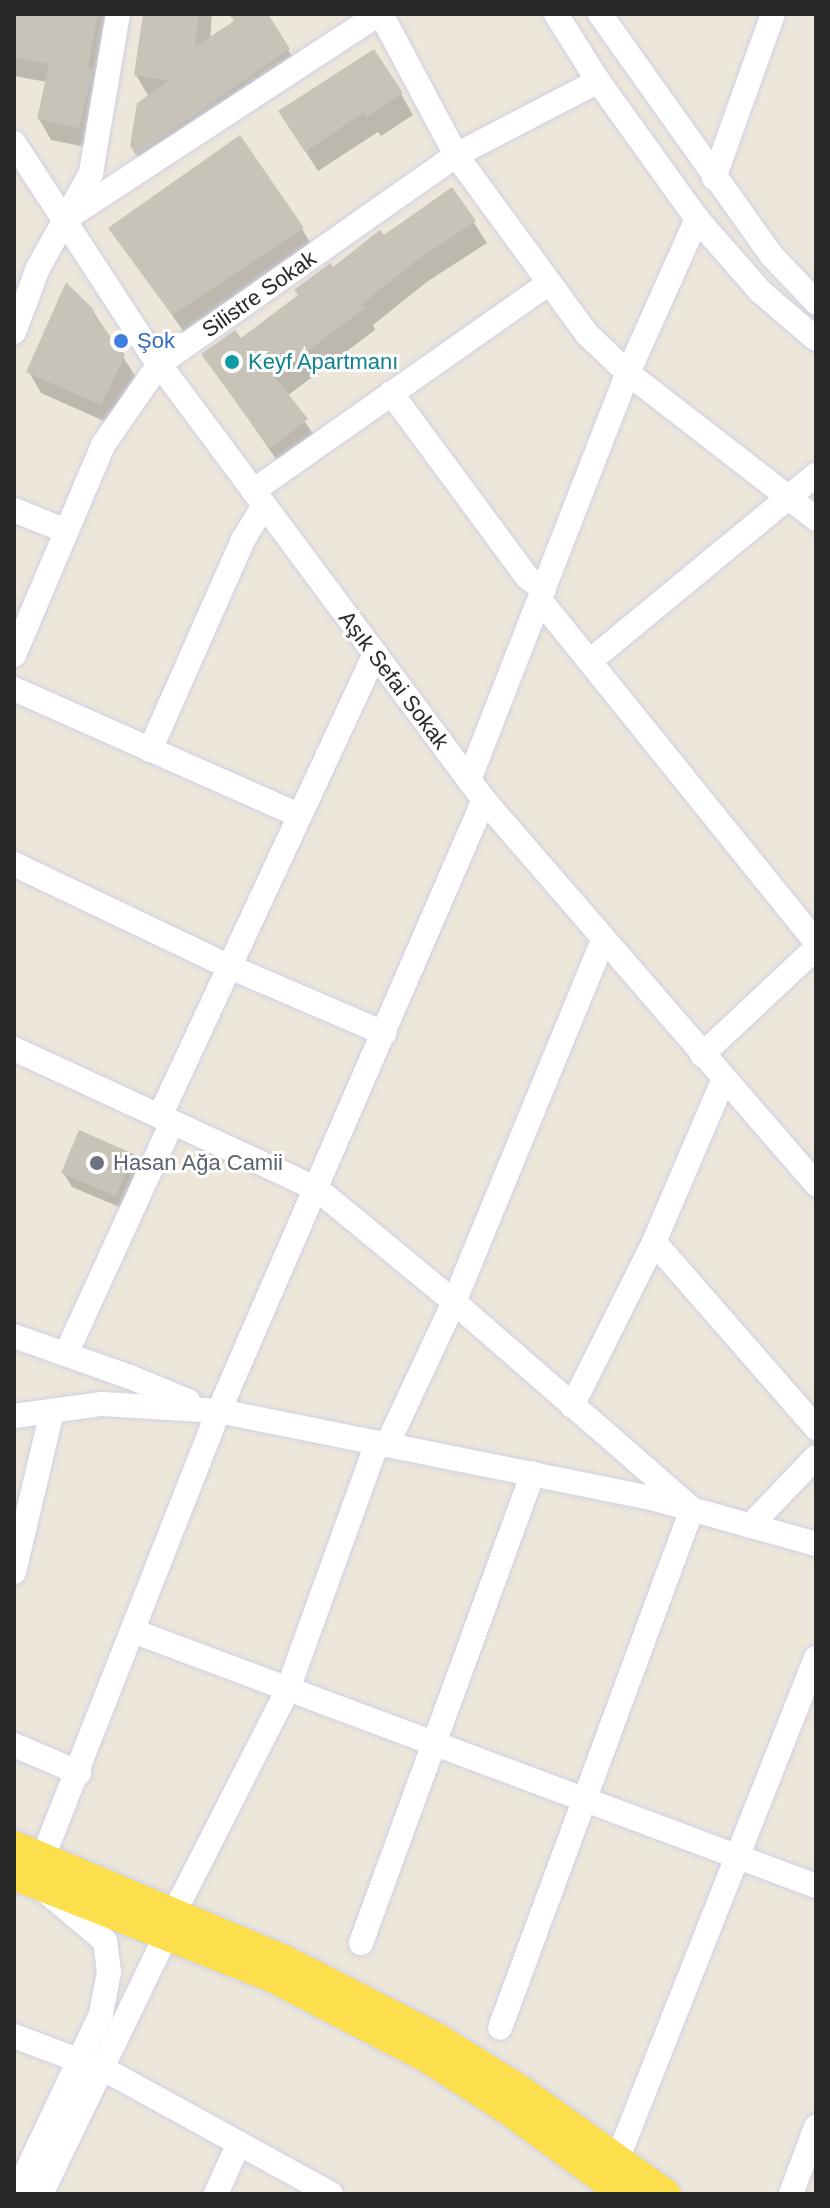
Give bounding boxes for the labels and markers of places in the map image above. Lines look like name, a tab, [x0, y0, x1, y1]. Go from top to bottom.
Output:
place label: Şok	[137, 328, 175, 354]
marker: Şok	[112, 332, 130, 350]
place label: Keyf Apartmanı	[248, 349, 400, 375]
marker: Keyf Apartmanı	[223, 353, 241, 371]
place label: Hasan Ağa Camii	[113, 1150, 284, 1176]
marker: Hasan Ağa Camii	[88, 1154, 106, 1172]

